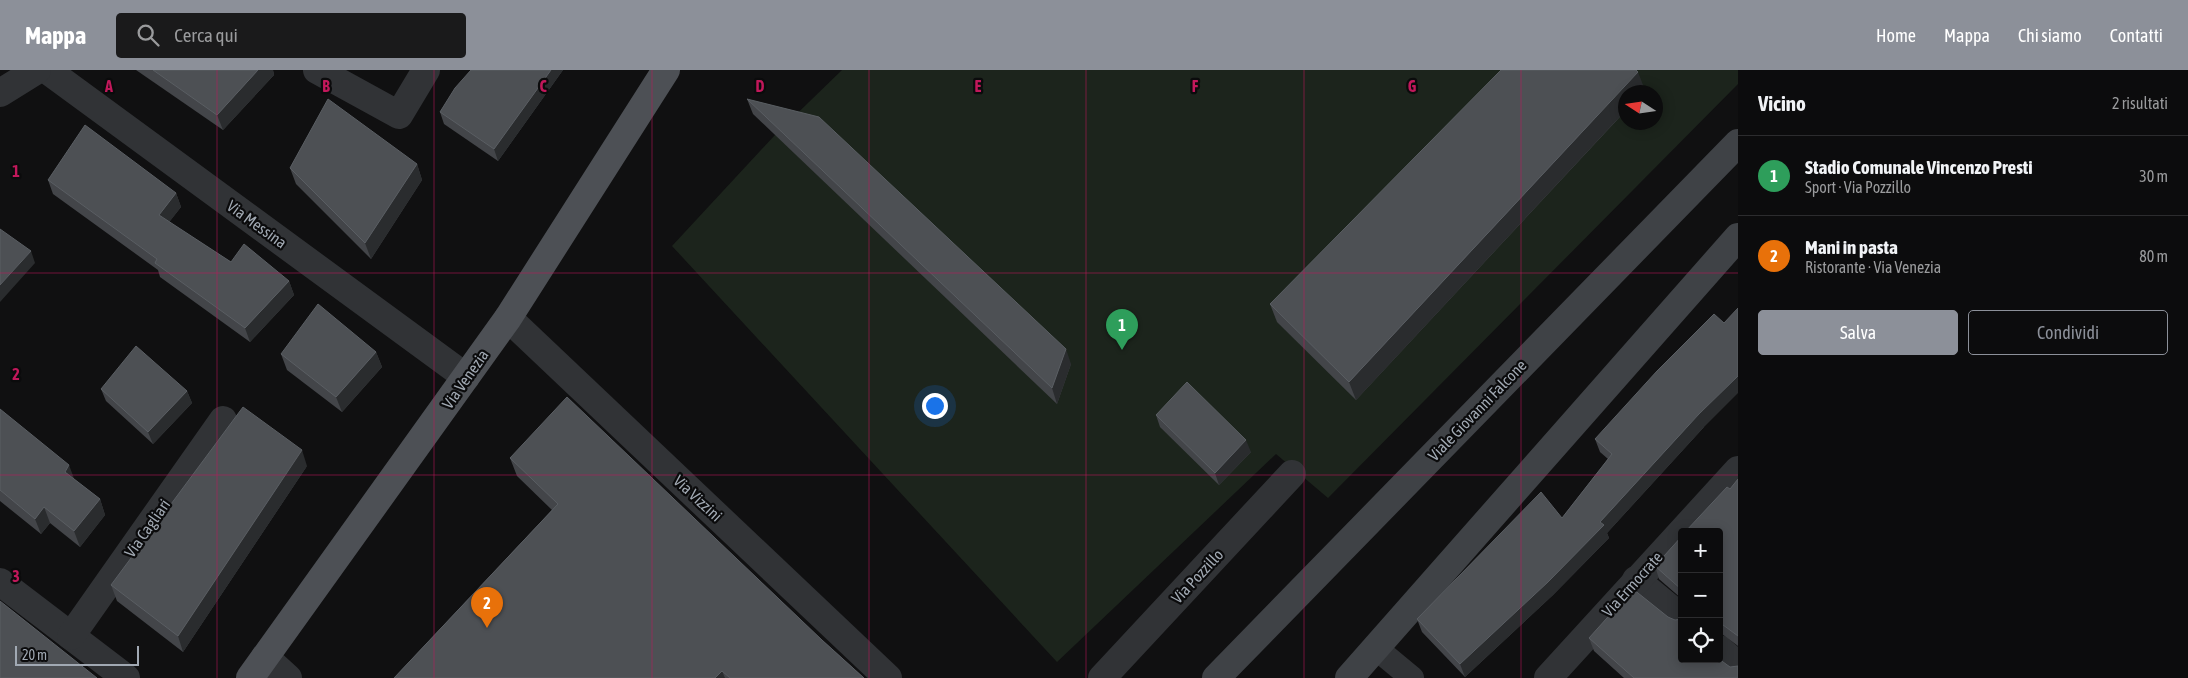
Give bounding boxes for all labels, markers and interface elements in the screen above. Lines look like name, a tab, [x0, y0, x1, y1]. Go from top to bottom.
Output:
search box	[116, 13, 466, 58]
icon: search	[134, 21, 162, 49]
text: Mappa	[25, 22, 86, 49]
text: Cerca qui	[174, 24, 238, 46]
text: Home	[1876, 25, 1916, 46]
text: Mappa	[1944, 25, 1990, 46]
text: Chi siamo	[2018, 25, 2082, 46]
text: Contatti	[2110, 25, 2163, 46]
text: A	[104, 77, 113, 95]
text: B	[322, 77, 330, 95]
text: C	[539, 77, 547, 95]
text: D	[756, 77, 765, 95]
text: E	[975, 77, 982, 95]
text: F	[1192, 77, 1199, 95]
text: G	[1408, 77, 1417, 95]
north arrow	[1618, 85, 1663, 130]
text: Vicino	[1758, 91, 1806, 115]
text: 2 risultati	[2112, 94, 2168, 112]
text: Stadio Comunale Vincenzo Presti	[1805, 156, 2033, 178]
text: 1	[12, 162, 20, 180]
text: 1	[1770, 167, 1778, 185]
text: 30 m	[2139, 167, 2168, 185]
text: Sport · Via Pozzillo	[1805, 178, 1911, 196]
street label: Via Messina	[224, 196, 290, 252]
text: Mani in pasta	[1805, 236, 1898, 258]
text: 2	[1770, 247, 1778, 265]
text: 80 m	[2139, 247, 2168, 265]
text: Ristorante · Via Venezia	[1805, 258, 1941, 276]
pin: 1	[1106, 309, 1138, 350]
button: Salva	[1758, 310, 1958, 355]
button: Condividi	[1968, 310, 2168, 355]
street label: Via Venezia	[438, 346, 492, 412]
street label: Viale Giovanni Falcone	[1424, 356, 1530, 464]
text: 2	[12, 365, 20, 383]
your location	[922, 393, 948, 419]
street label: Via Vizzini	[670, 471, 726, 525]
street label: Via Cagliari	[121, 496, 174, 561]
map controls	[1678, 528, 1723, 663]
button: +	[1678, 528, 1723, 573]
street label: Via Pozzillo	[1167, 545, 1227, 607]
street label: Via Ermocrate	[1598, 548, 1666, 620]
text: 3	[12, 567, 20, 585]
button: −	[1678, 573, 1723, 618]
pin: 2	[471, 587, 503, 628]
button: locate	[1678, 618, 1723, 663]
scale bar	[15, 643, 139, 666]
text: 20 m	[22, 647, 47, 663]

